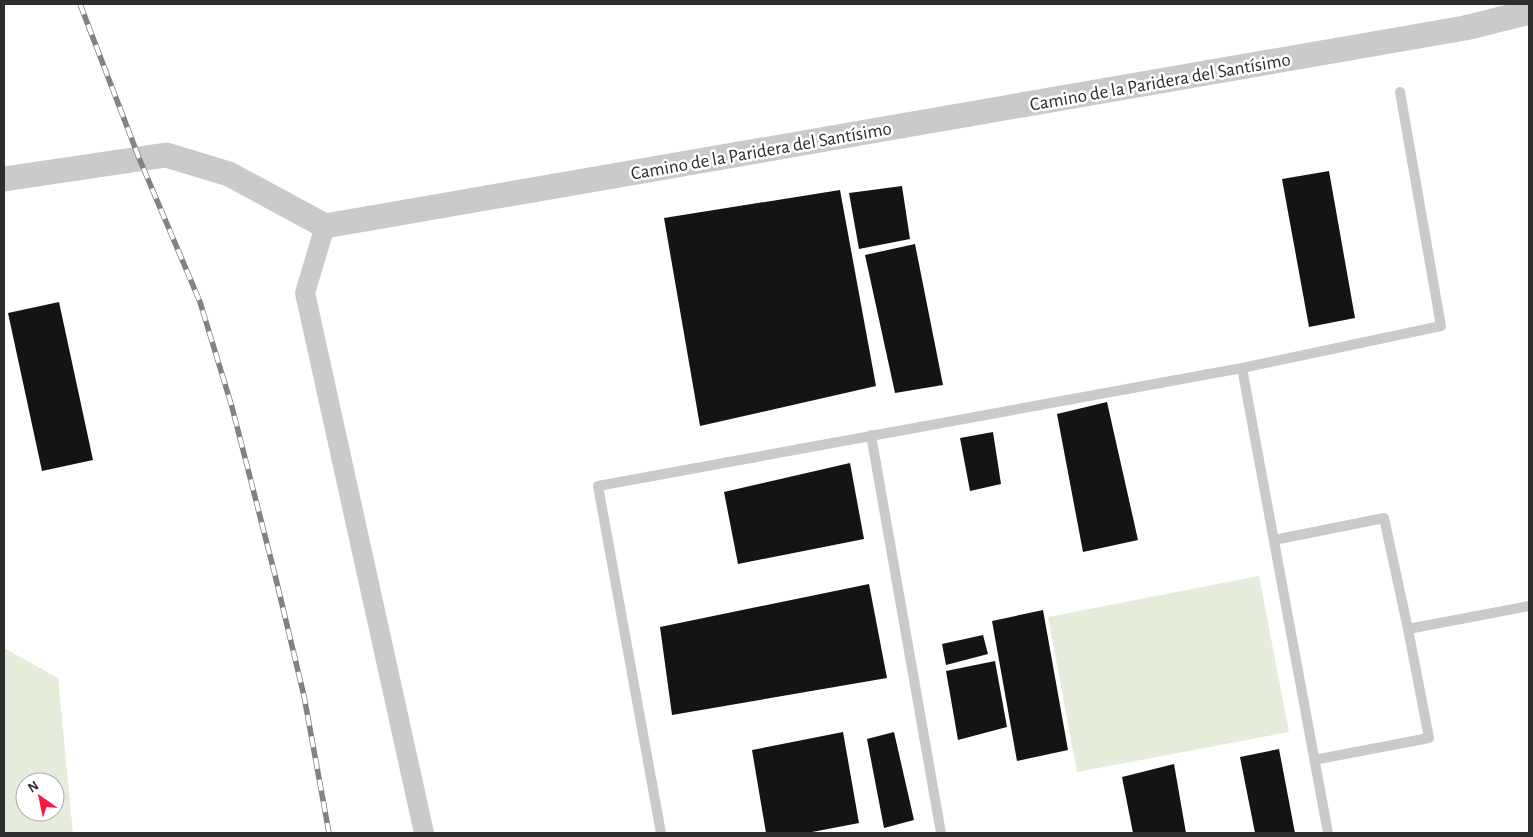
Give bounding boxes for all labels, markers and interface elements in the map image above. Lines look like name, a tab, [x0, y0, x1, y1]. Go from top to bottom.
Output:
street label: Camino de la Paridera del Santísimo	[1028, 50, 1292, 115]
street label: Camino de la Paridera del Santísimo	[629, 119, 893, 184]
north arrow	[15, 772, 65, 822]
text: N	[26, 778, 41, 795]

